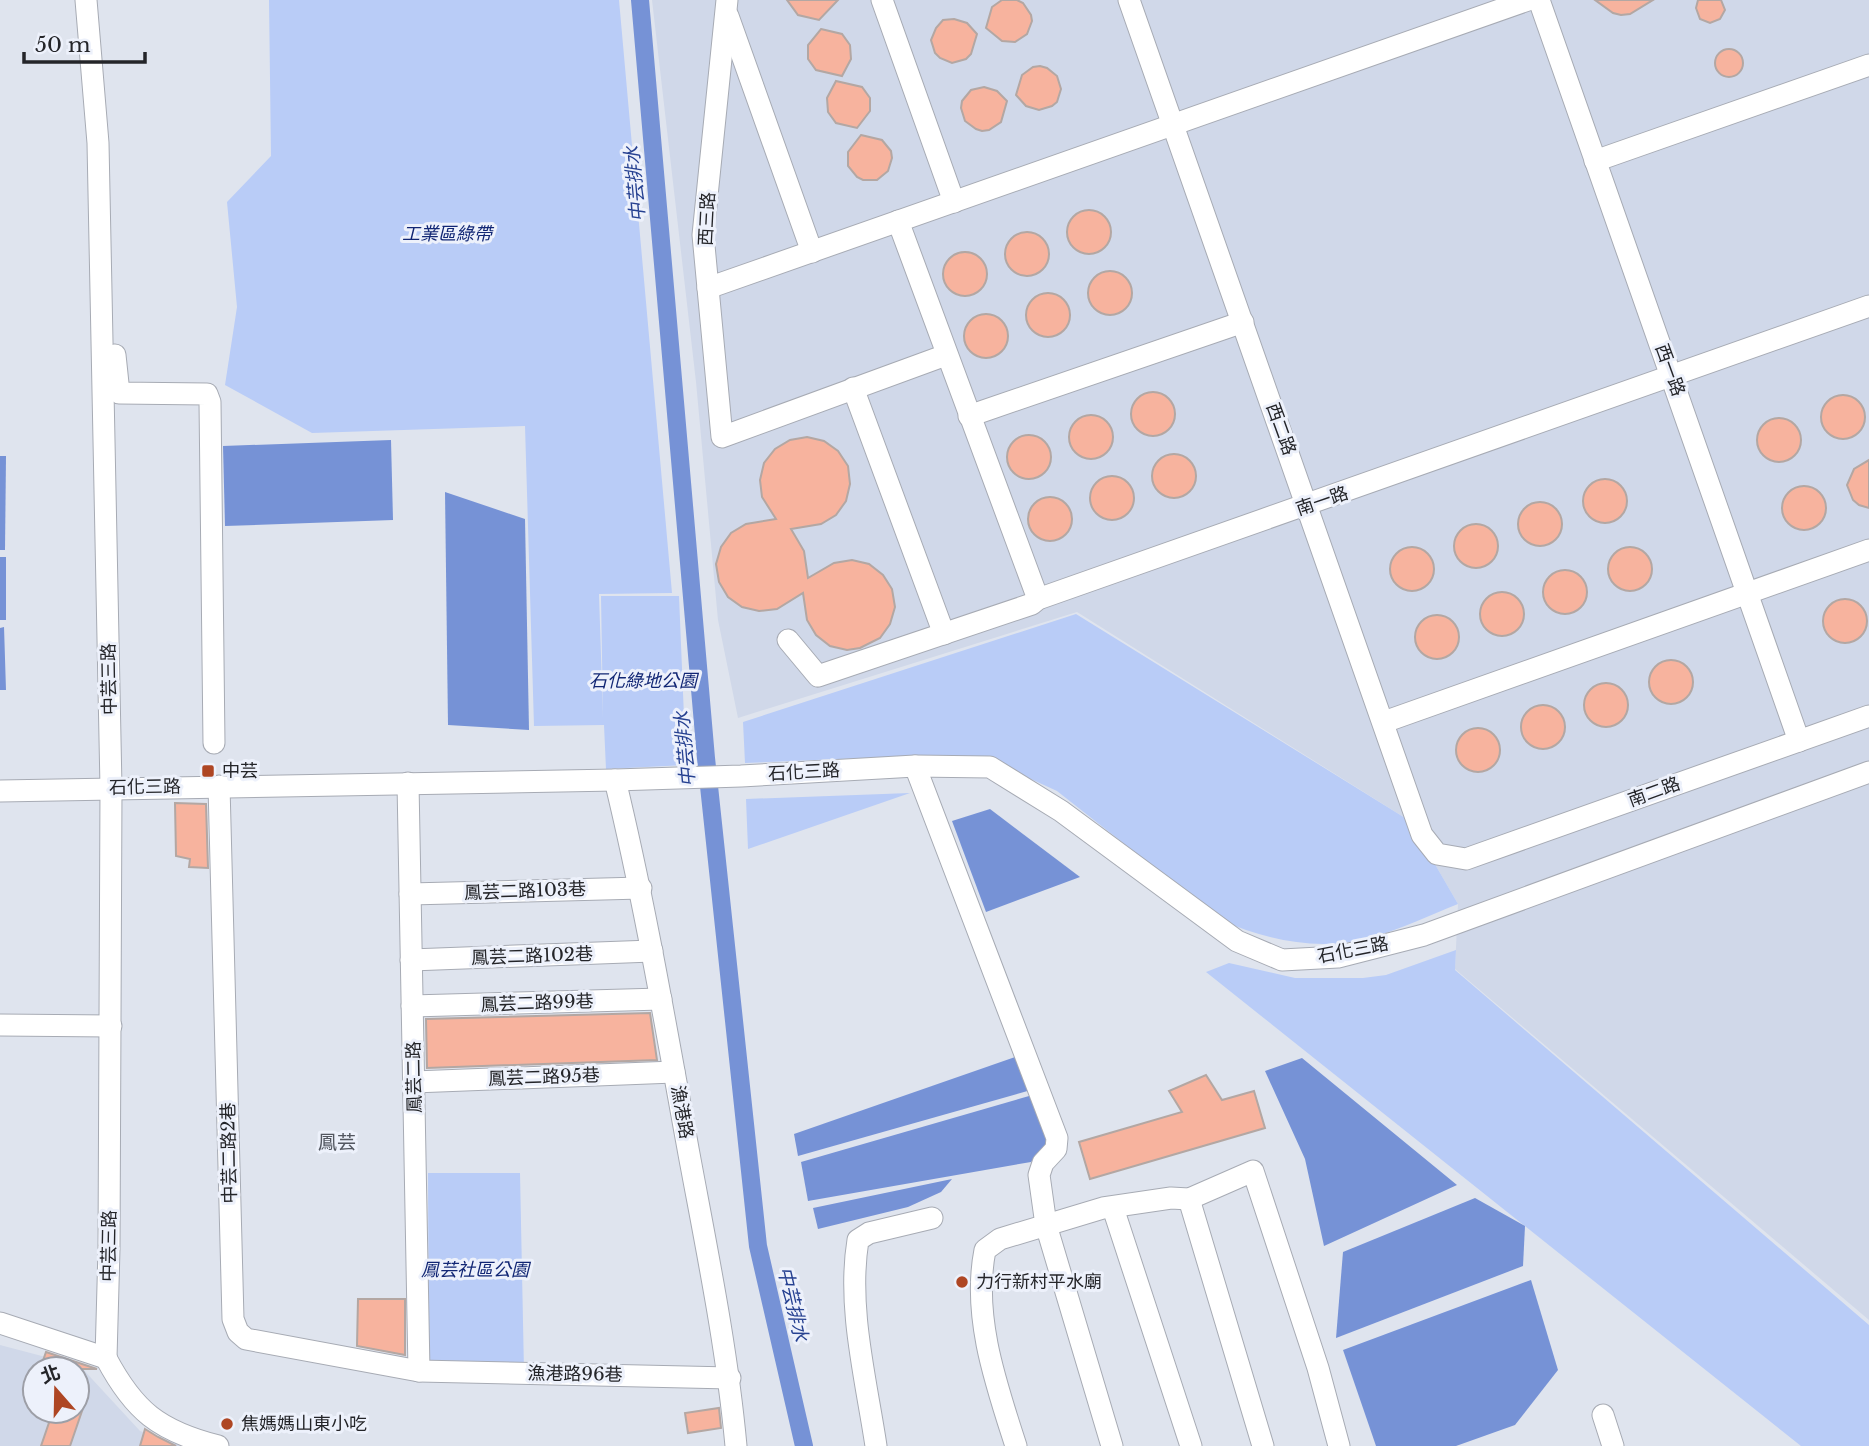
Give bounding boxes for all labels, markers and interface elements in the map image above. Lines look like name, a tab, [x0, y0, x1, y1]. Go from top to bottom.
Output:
scale bar	[24, 21, 145, 65]
text: 50 m	[35, 32, 91, 58]
water label: 中芸排水	[620, 144, 650, 223]
street label: 西三路	[695, 191, 719, 247]
park label: 工業區綠帶	[402, 223, 495, 245]
street label: 西一路	[1650, 341, 1690, 399]
street label: 西二路	[1261, 400, 1301, 458]
street label: 南一路	[1293, 482, 1351, 520]
street label: 中芸三路	[97, 643, 121, 715]
park label: 石化綠地公園	[589, 670, 700, 692]
water label: 中芸排水	[670, 709, 700, 788]
street label: 石化三路	[767, 759, 841, 785]
place label: 中芸	[222, 760, 258, 782]
marker: 中芸	[200, 763, 216, 779]
street label: 南二路	[1625, 772, 1683, 812]
street label: 石化三路	[109, 775, 181, 799]
street label: 鳳芸二路103巷	[464, 878, 586, 904]
street label: 石化三路	[1316, 932, 1390, 968]
street label: 鳳芸二路102巷	[471, 943, 593, 969]
street label: 鳳芸二路99巷	[480, 990, 594, 1016]
street label: 鳳芸二路	[402, 1041, 426, 1113]
street label: 鳳芸二路95巷	[488, 1064, 600, 1090]
street label: 漁港路	[666, 1084, 698, 1140]
street label: 中芸二路2巷	[217, 1102, 241, 1204]
district label: 鳳芸	[318, 1131, 356, 1154]
street label: 中芸三路	[97, 1210, 121, 1282]
park label: 鳳芸社區公園	[421, 1259, 532, 1281]
water label: 中芸排水	[773, 1264, 813, 1345]
place label: 力行新村平水廟	[976, 1271, 1102, 1293]
marker: 力行新村平水廟	[954, 1274, 970, 1290]
north arrow	[21, 1355, 91, 1425]
text: 北	[37, 1360, 63, 1389]
street label: 漁港路96巷	[527, 1362, 623, 1386]
place label: 焦媽媽山東小吃	[241, 1413, 367, 1435]
marker: 焦媽媽山東小吃	[219, 1416, 235, 1432]

